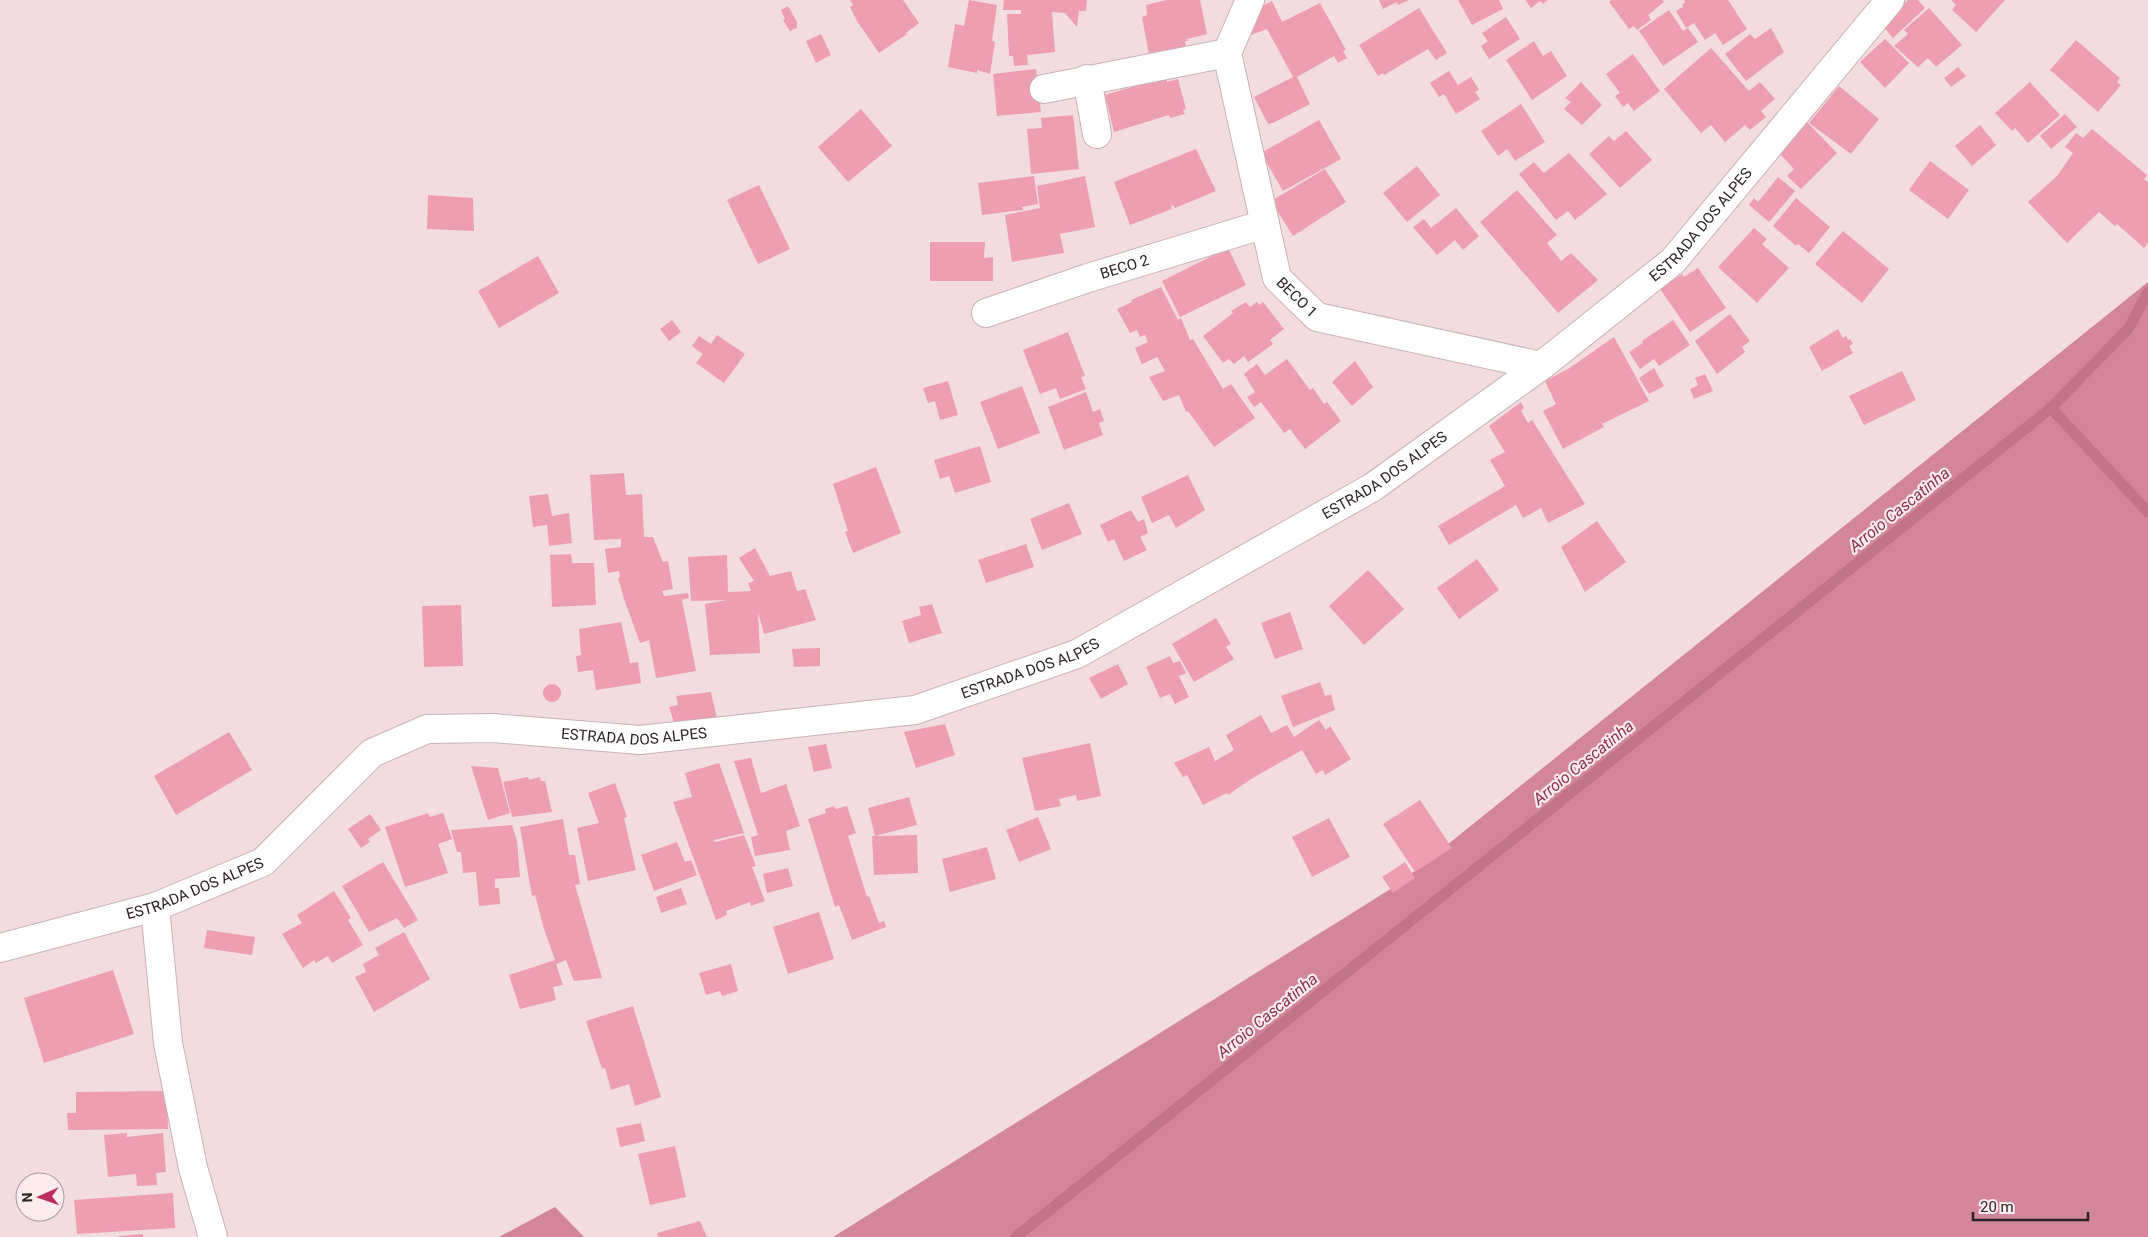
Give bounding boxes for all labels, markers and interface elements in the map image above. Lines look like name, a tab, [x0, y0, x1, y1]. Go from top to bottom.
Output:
street label: ESTRADA DOS ALPES	[1646, 164, 1756, 285]
street label: BECO 2	[1098, 251, 1151, 283]
street label: BECO 1	[1273, 273, 1321, 321]
street label: ESTRADA DOS ALPES	[1319, 427, 1451, 523]
water label: Arroio Cascatinha	[1845, 463, 1953, 556]
street label: ESTRADA DOS ALPES	[959, 634, 1103, 702]
water label: Arroio Cascatinha	[1529, 716, 1637, 809]
street label: ESTRADA DOS ALPES	[560, 724, 708, 749]
street label: ESTRADA DOS ALPES	[124, 854, 266, 923]
water label: Arroio Cascatinha	[1213, 969, 1321, 1062]
north arrow	[15, 1172, 65, 1222]
scale bar	[1973, 1190, 2088, 1222]
text: N	[19, 1192, 35, 1203]
text: 20 m	[1980, 1198, 2014, 1216]

